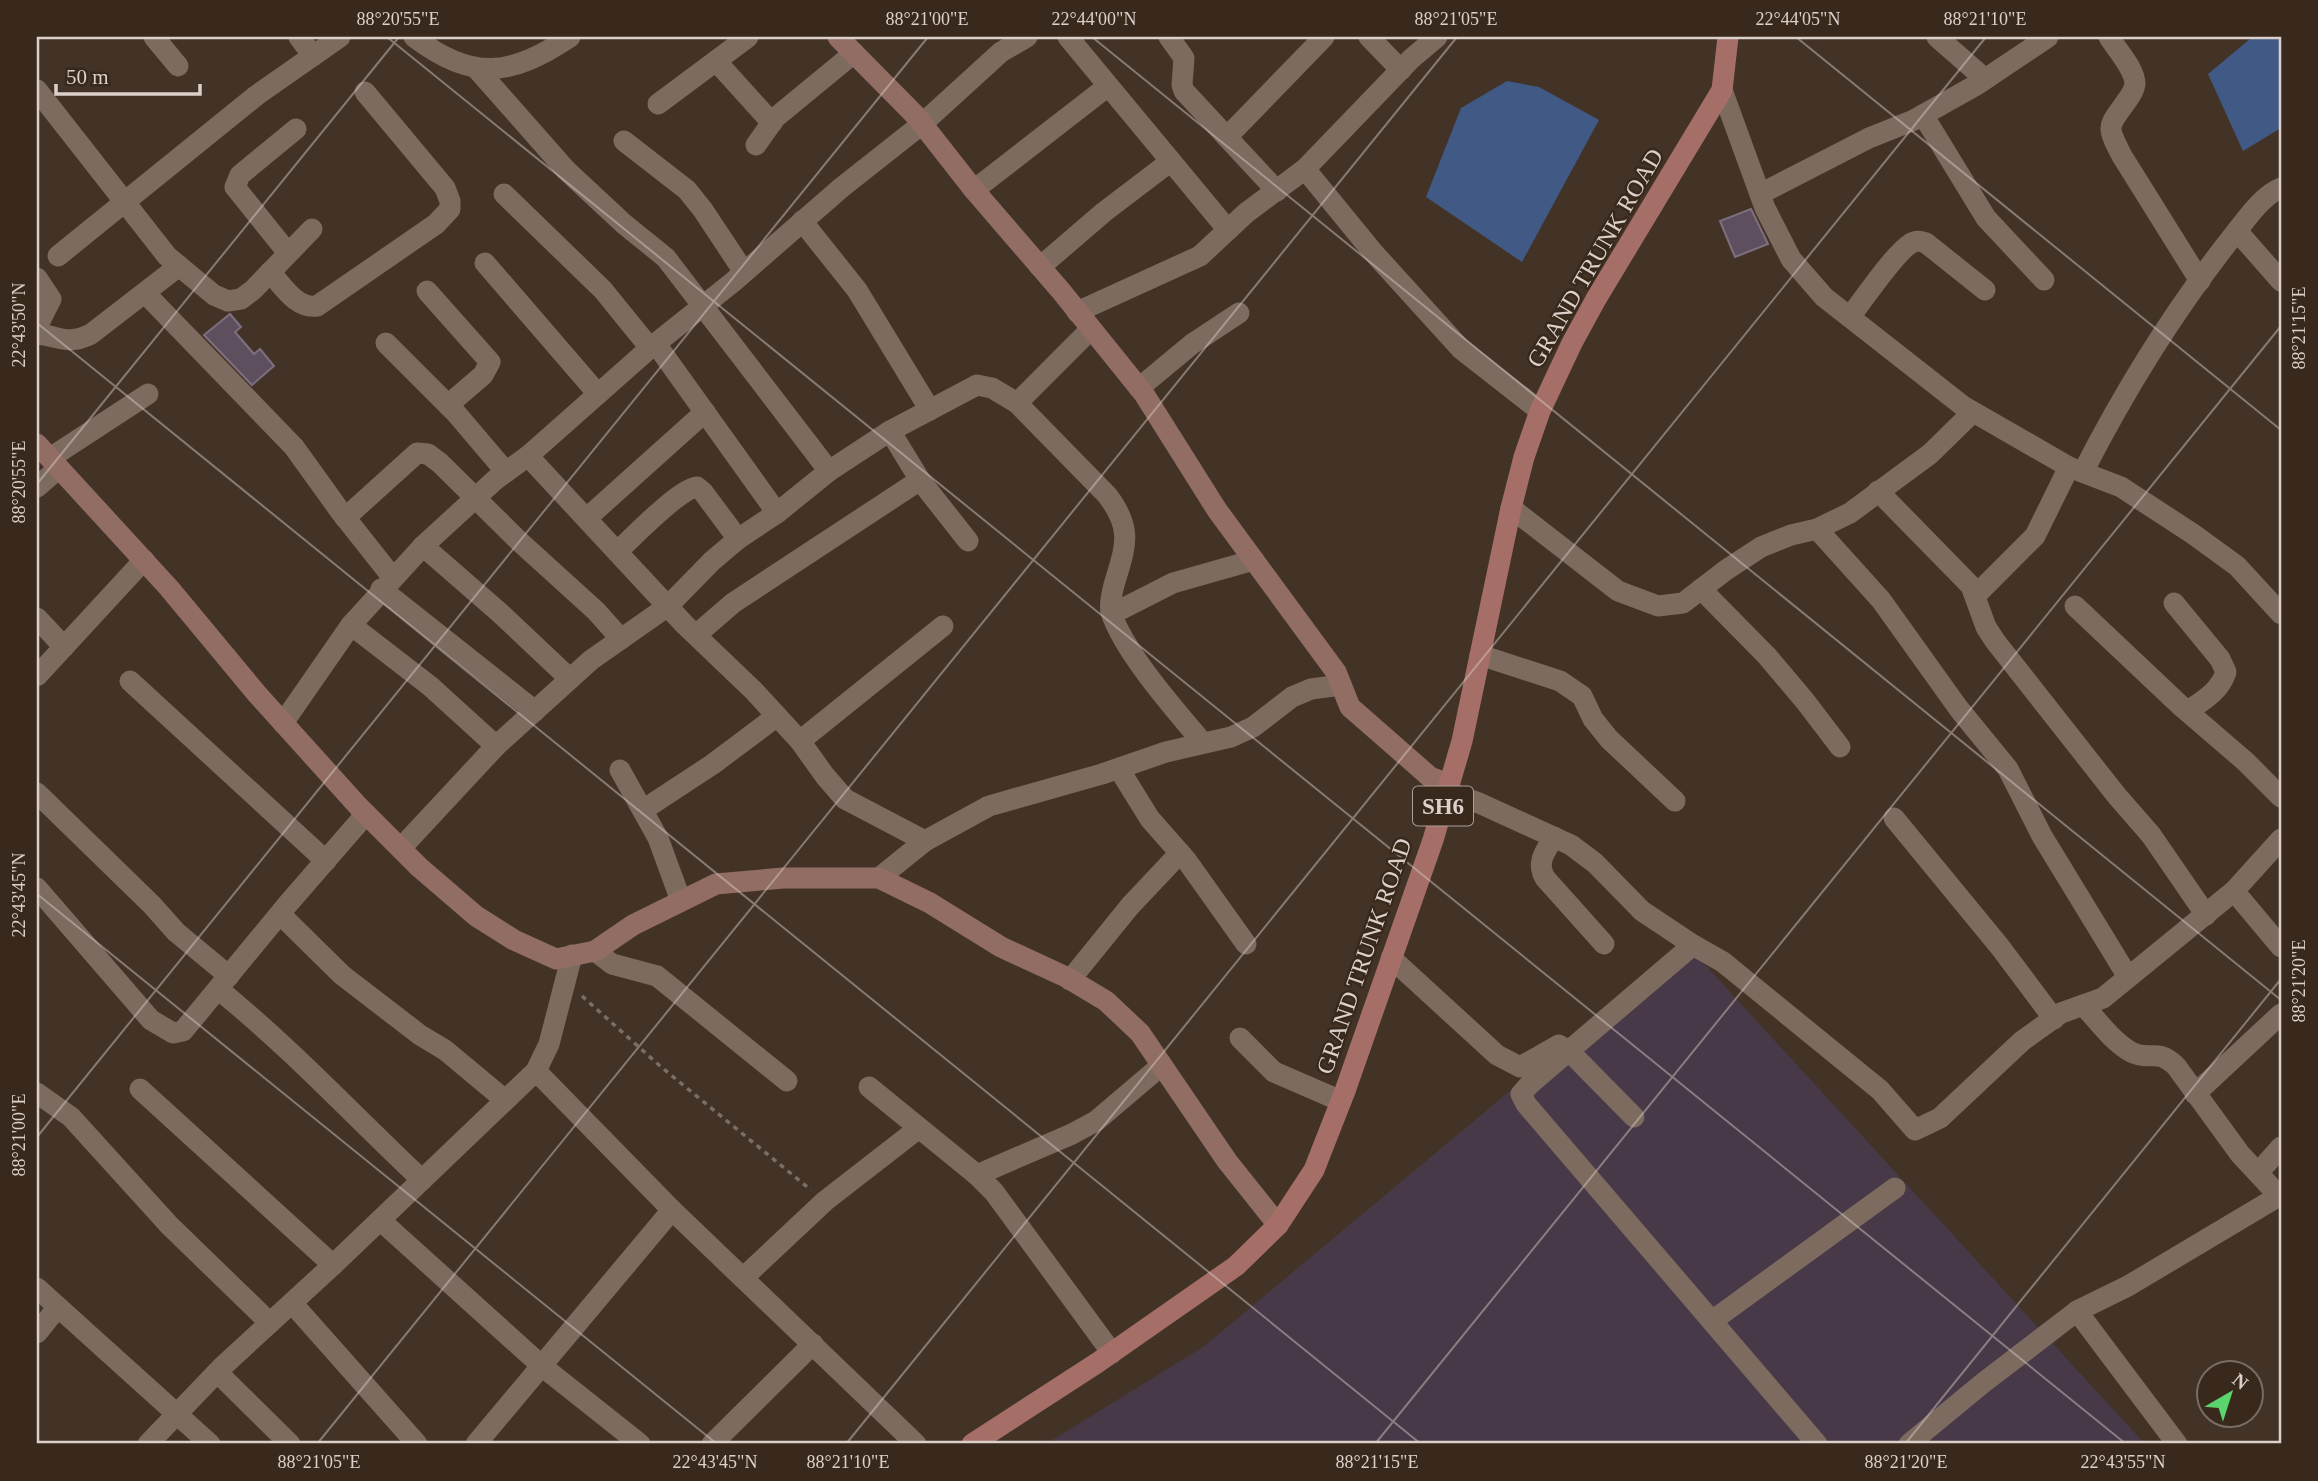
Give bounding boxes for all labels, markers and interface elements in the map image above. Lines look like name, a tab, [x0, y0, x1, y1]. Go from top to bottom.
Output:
text: 88°20'55"E	[357, 9, 439, 29]
text: 88°21'00"E	[886, 9, 968, 29]
text: 22°44'00"N	[1052, 9, 1136, 29]
text: 88°21'05"E	[1415, 9, 1497, 29]
text: 22°44'05"N	[1756, 9, 1840, 29]
text: 88°21'10"E	[1944, 9, 2026, 29]
scale bar	[56, 52, 200, 96]
text: 50 m	[66, 65, 109, 89]
street label: GRAND TRUNK ROAD	[1522, 144, 1668, 372]
text: 22°43'50"N	[9, 283, 29, 367]
text: 88°21'15"E	[2289, 287, 2309, 369]
text: 88°20'55"E	[9, 441, 29, 523]
road number: SH6	[1413, 786, 1473, 826]
street label: GRAND TRUNK ROAD	[1311, 835, 1417, 1077]
text: 22°43'45"N	[9, 853, 29, 937]
text: 88°21'20"E	[2289, 940, 2309, 1022]
text: 88°21'00"E	[9, 1094, 29, 1176]
north arrow	[2196, 1358, 2266, 1428]
text: N	[2228, 1369, 2253, 1394]
text: 88°21'05"E	[278, 1452, 360, 1472]
text: 22°43'45"N	[673, 1452, 757, 1472]
text: 88°21'10"E	[807, 1452, 889, 1472]
text: 88°21'15"E	[1336, 1452, 1418, 1472]
text: 88°21'20"E	[1865, 1452, 1947, 1472]
text: 22°43'55"N	[2081, 1452, 2165, 1472]

